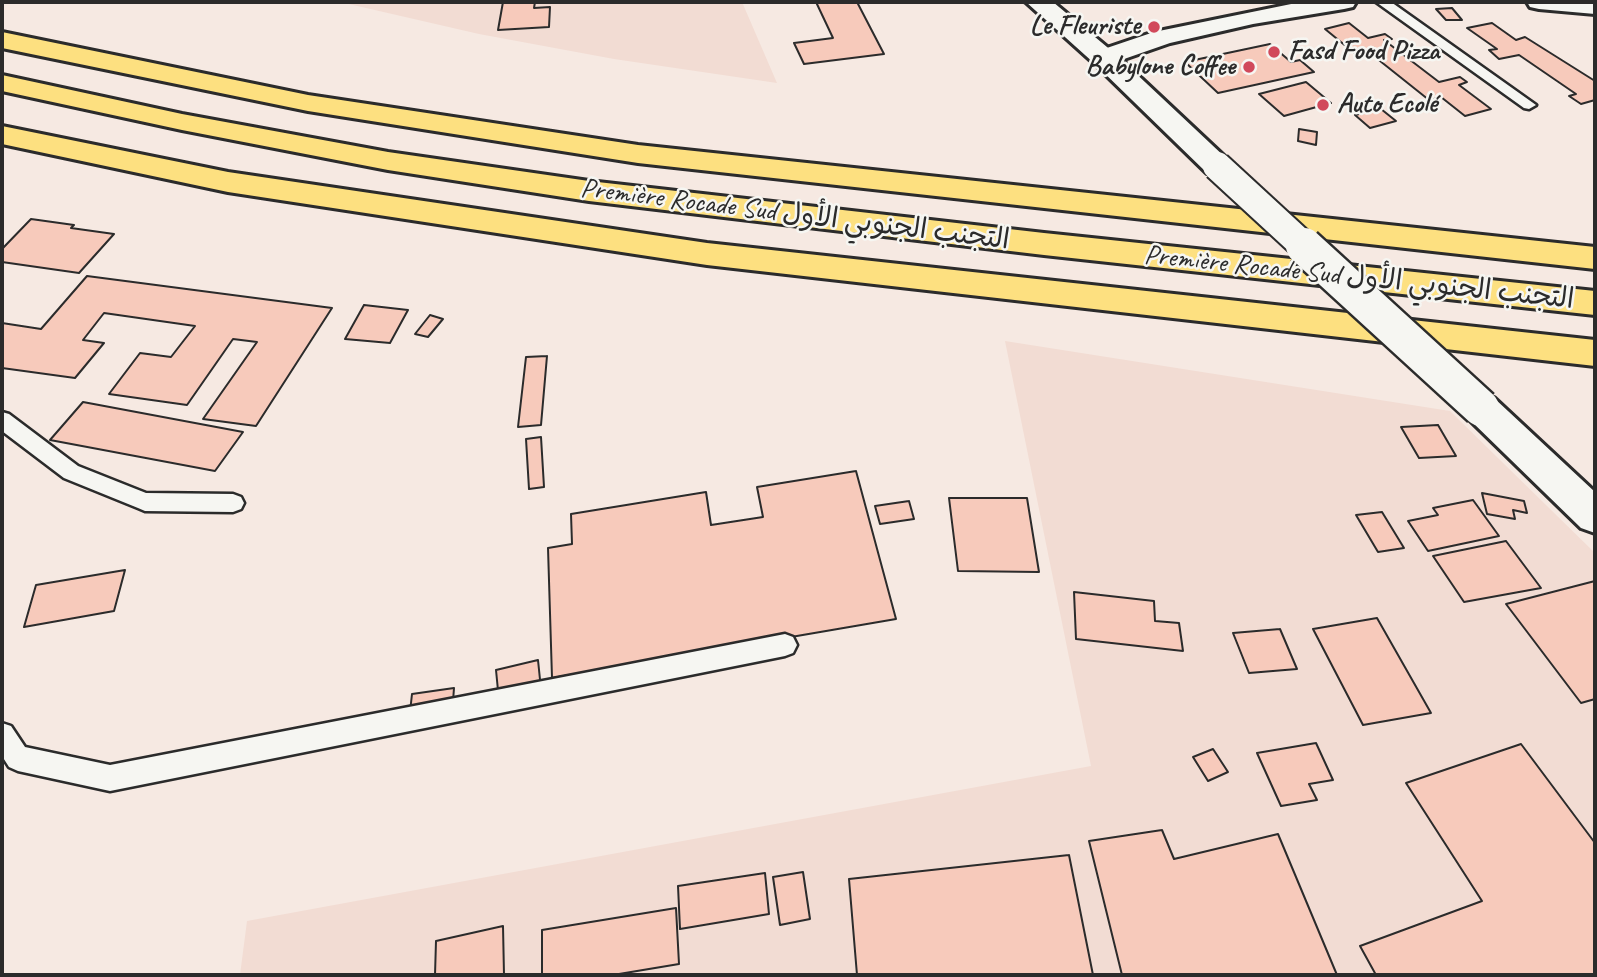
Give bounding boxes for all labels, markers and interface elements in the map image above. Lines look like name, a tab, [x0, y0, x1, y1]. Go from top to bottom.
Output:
place label: Le Fleuriste	[1030, 10, 1140, 44]
marker: Le Fleuriste	[1146, 19, 1162, 35]
place label: Fasd Food Pizza	[1288, 35, 1439, 69]
marker: Fasd Food Pizza	[1266, 44, 1282, 60]
place label: Babylone Coffee	[1086, 50, 1235, 84]
marker: Babylone Coffee	[1241, 59, 1257, 75]
place label: Auto Ecolé	[1337, 88, 1437, 122]
marker: Auto Ecolé	[1315, 97, 1331, 113]
street label: Première Rocade Sud التجنب الجنوبي الأول	[579, 172, 1011, 258]
street label: Première Rocade Sud التجنب الجنوبي الأول	[1142, 239, 1576, 317]

